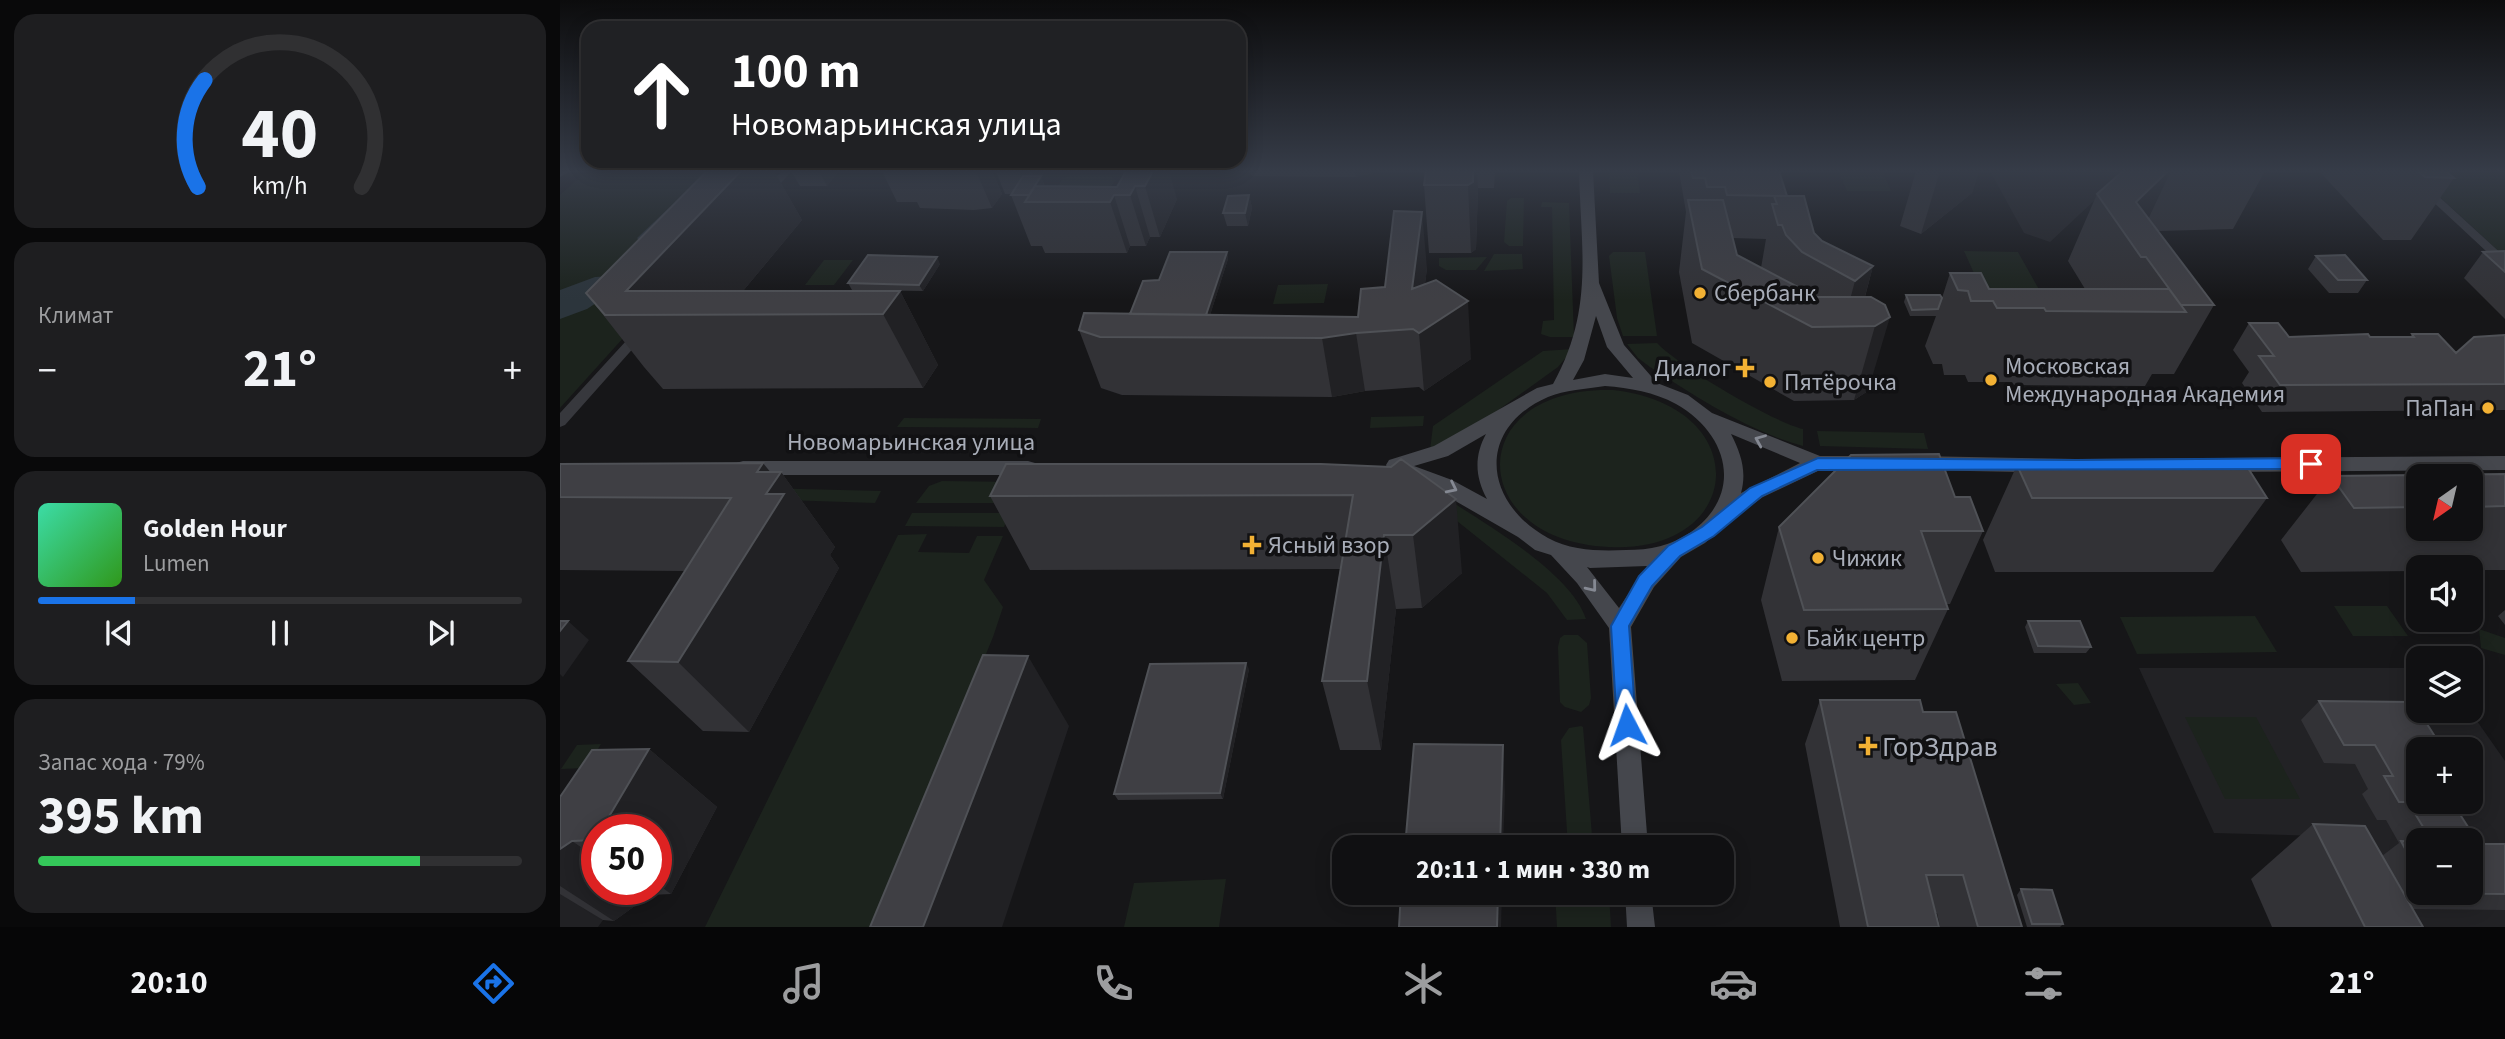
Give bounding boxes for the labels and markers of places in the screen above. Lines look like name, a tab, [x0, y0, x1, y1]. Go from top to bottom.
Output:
place label: Сбербанк	[1714, 276, 1816, 311]
marker: Сбербанк	[1692, 285, 1708, 301]
place label: Московская Международная Академия	[2005, 349, 2285, 412]
place label: Диалог	[1654, 351, 1731, 386]
marker: Диалог	[1737, 360, 1753, 376]
place label: Пятёрочка	[1784, 365, 1897, 400]
marker: Московская Международная Академия	[1983, 372, 1999, 388]
marker: Пятёрочка	[1762, 374, 1778, 390]
place label: ПаПан	[2405, 391, 2474, 426]
marker: ПаПан	[2480, 400, 2496, 416]
pin	[2281, 434, 2341, 494]
place label: Ясный взор	[1268, 528, 1390, 563]
marker: Ясный взор	[1242, 535, 1262, 555]
place label: Чижик	[1832, 541, 1902, 576]
marker: Чижик	[1810, 550, 1826, 566]
place label: Байк центр	[1806, 621, 1925, 656]
marker: Байк центр	[1784, 630, 1800, 646]
place label: ГорЗдрав	[1882, 727, 1998, 767]
marker: ГорЗдрав	[1860, 738, 1876, 754]

